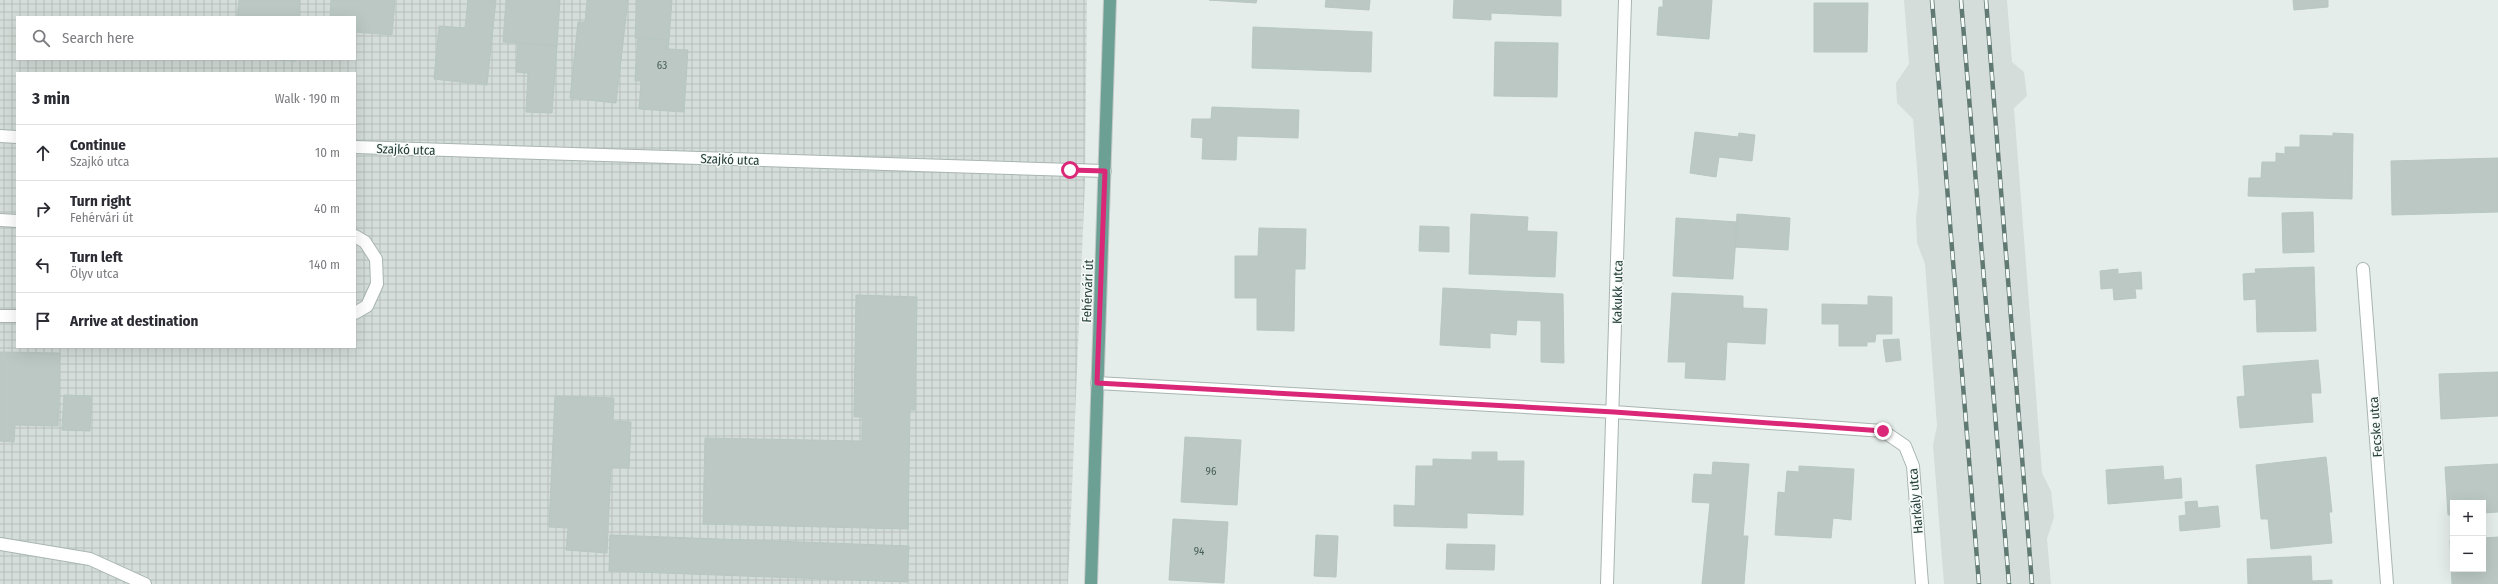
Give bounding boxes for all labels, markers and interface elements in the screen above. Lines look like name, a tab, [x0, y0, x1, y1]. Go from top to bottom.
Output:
search box	[16, 16, 356, 60]
icon: search	[30, 27, 52, 49]
text: Search here	[62, 29, 134, 47]
house number: 63	[657, 59, 667, 72]
text: 3 min	[32, 88, 70, 109]
text: Walk · 190 m	[275, 91, 340, 106]
text: Continue	[70, 136, 126, 154]
street label: Szajkó utca	[376, 141, 436, 158]
icon: ahead	[32, 142, 54, 164]
text: 10 m	[315, 145, 340, 160]
street label: Szajkó utca	[700, 151, 760, 168]
text: Szajkó utca	[70, 154, 129, 169]
route start	[1061, 161, 1079, 179]
text: Turn right	[70, 192, 131, 210]
icon: right	[32, 198, 54, 220]
text: 40 m	[314, 201, 340, 216]
text: Fehérvári út	[70, 210, 133, 225]
text: Turn left	[70, 248, 123, 266]
icon: left	[32, 254, 54, 276]
text: 140 m	[309, 257, 340, 272]
street label: Fehérvári út	[1079, 258, 1096, 323]
street label: Kakukk utca	[1609, 260, 1626, 324]
text: Ölyv utca	[70, 266, 119, 281]
icon: arrive	[32, 310, 54, 332]
text: Arrive at destination	[70, 312, 198, 330]
street label: Fecske utca	[2366, 396, 2385, 458]
route end	[1874, 422, 1892, 440]
house number: 96	[1206, 465, 1217, 478]
street label: Harkály utca	[1905, 468, 1926, 534]
map controls	[2450, 500, 2486, 572]
button: +	[2450, 500, 2486, 536]
button: −	[2450, 536, 2486, 572]
house number: 94	[1194, 545, 1205, 558]

